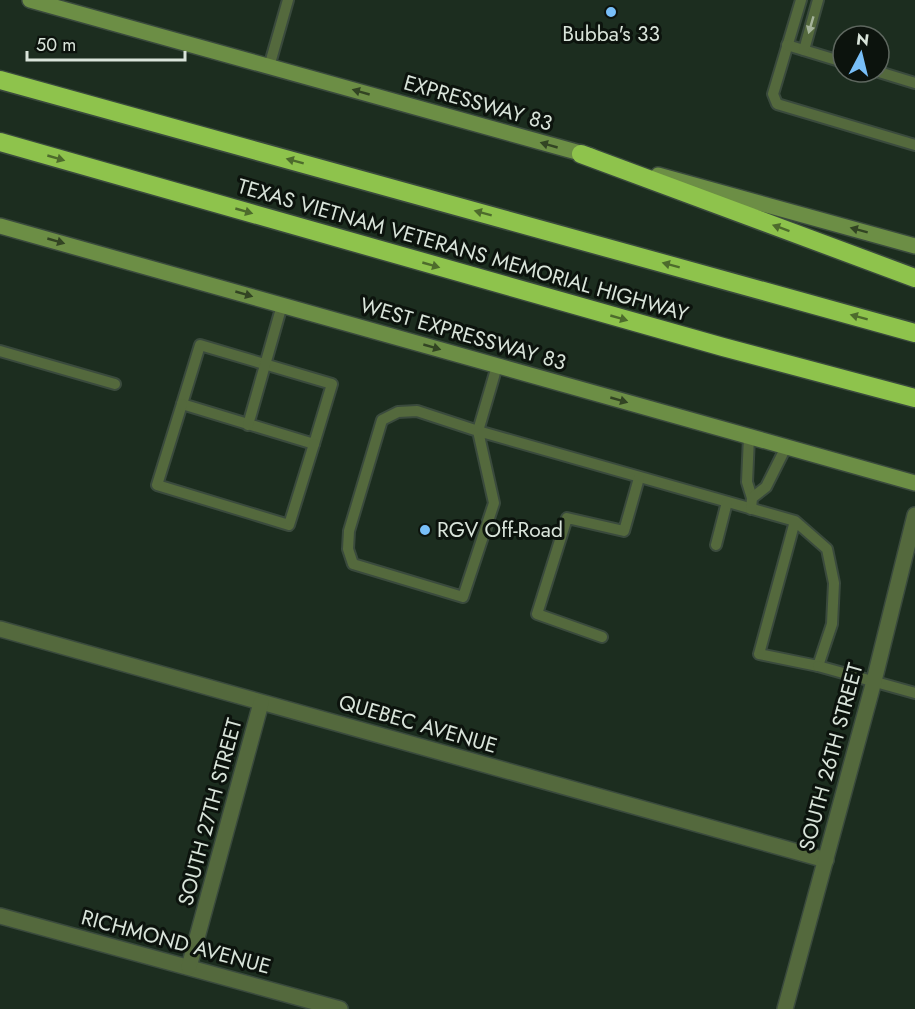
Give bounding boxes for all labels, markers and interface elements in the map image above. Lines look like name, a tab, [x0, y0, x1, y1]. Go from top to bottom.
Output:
marker: Bubba's 33	[604, 5, 618, 19]
one-way arrow	[806, 16, 815, 34]
place label: Bubba's 33	[562, 19, 660, 49]
scale bar	[27, 24, 184, 62]
north arrow	[831, 24, 891, 84]
text: N	[855, 27, 870, 52]
text: 50 m	[36, 32, 76, 58]
street label: EXPRESSWAY 83	[400, 67, 556, 139]
one-way arrow	[352, 87, 370, 96]
one-way arrow	[540, 139, 558, 149]
one-way arrow	[47, 154, 65, 163]
one-way arrow	[286, 156, 304, 166]
street label: TEXAS VIETNAM VETERANS MEMORIAL HIGHWAY	[234, 171, 692, 329]
one-way arrow	[235, 207, 253, 216]
one-way arrow	[474, 208, 492, 218]
one-way arrow	[772, 223, 790, 233]
one-way arrow	[849, 225, 867, 234]
one-way arrow	[47, 237, 65, 247]
one-way arrow	[422, 260, 441, 270]
one-way arrow	[662, 260, 680, 270]
one-way arrow	[235, 290, 253, 299]
street label: WEST EXPRESSWAY 83	[356, 290, 570, 378]
one-way arrow	[850, 312, 868, 322]
one-way arrow	[610, 314, 628, 323]
one-way arrow	[423, 343, 441, 352]
one-way arrow	[610, 396, 628, 405]
place label: RGV Off-Road	[437, 515, 563, 545]
marker: RGV Off-Road	[418, 523, 432, 537]
street label: SOUTH 26TH STREET	[791, 660, 871, 854]
street label: QUEBEC AVENUE	[335, 687, 501, 761]
street label: SOUTH 27TH STREET	[171, 715, 250, 909]
street label: RICHMOND AVENUE	[78, 902, 274, 982]

